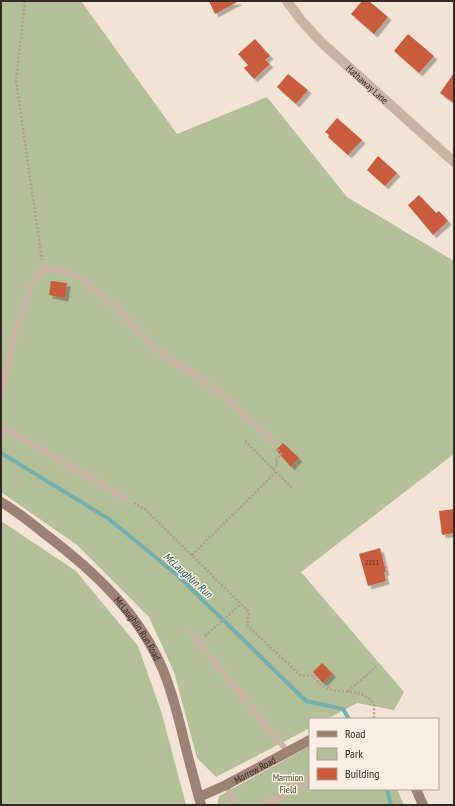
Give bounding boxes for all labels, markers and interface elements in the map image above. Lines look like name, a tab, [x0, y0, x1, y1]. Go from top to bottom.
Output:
street label: Hathaway Lane	[343, 62, 391, 107]
water label: McLaughlin Run	[161, 549, 216, 601]
house number: 2211	[365, 557, 380, 567]
street label: McLaughlin Run Road	[111, 594, 164, 663]
legend	[309, 718, 439, 790]
text: Road	[345, 726, 365, 741]
text: Park	[345, 746, 363, 761]
street label: Morrow Road	[232, 754, 278, 787]
text: Building	[345, 766, 380, 781]
park label: Marmion Field	[273, 771, 303, 796]

